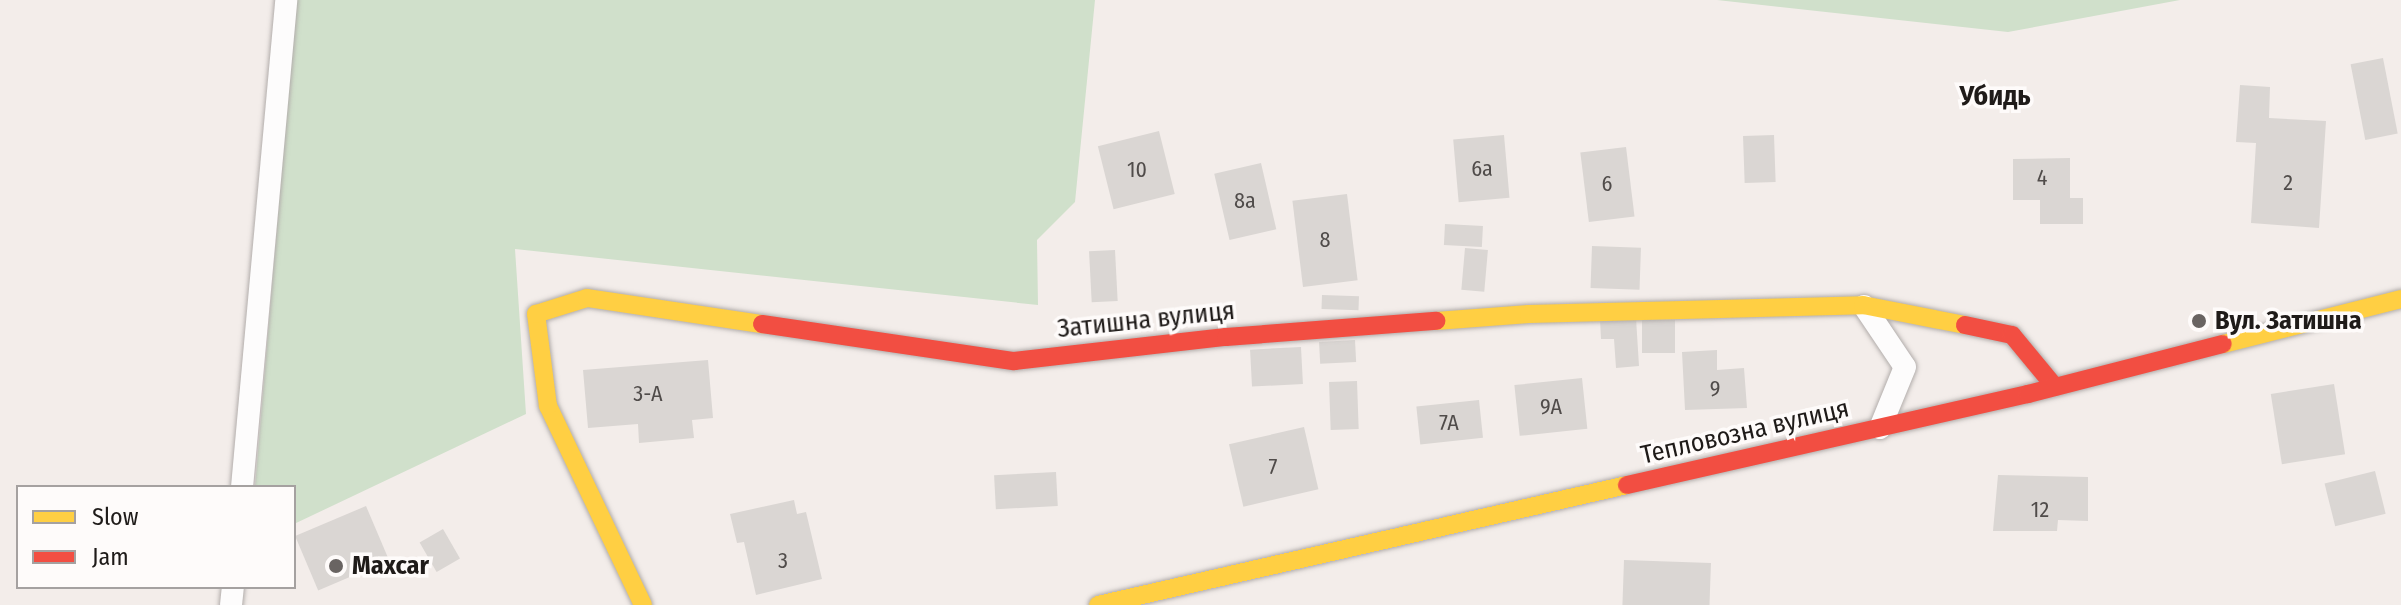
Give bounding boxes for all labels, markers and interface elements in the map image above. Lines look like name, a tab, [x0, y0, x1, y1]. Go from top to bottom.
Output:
district label: Убидь	[1959, 79, 2031, 113]
house number: 6а	[1471, 156, 1493, 182]
house number: 10	[1127, 157, 1147, 183]
house number: 4	[2037, 165, 2047, 191]
house number: 2	[2283, 170, 2293, 196]
house number: 6	[1602, 171, 1612, 197]
house number: 8а	[1234, 188, 1256, 214]
house number: 8	[1320, 227, 1330, 253]
street label: Затишна вулиця	[1056, 295, 1236, 345]
place label: Вул. Затишна	[2215, 305, 2362, 337]
marker: Вул. Затишна	[2190, 312, 2208, 330]
house number: 9	[1710, 376, 1720, 402]
house number: 3-А	[633, 381, 663, 407]
street label: Тепловозна вулиця	[1638, 393, 1852, 471]
house number: 9А	[1540, 394, 1562, 420]
house number: 7А	[1439, 410, 1459, 436]
house number: 7	[1269, 454, 1277, 480]
legend	[16, 485, 296, 589]
house number: 12	[2031, 497, 2049, 523]
text: Slow	[92, 503, 138, 531]
text: Jam	[92, 543, 129, 571]
house number: 3	[778, 548, 788, 574]
place label: Maxcar	[352, 550, 429, 582]
marker: Maxcar	[327, 557, 345, 575]

